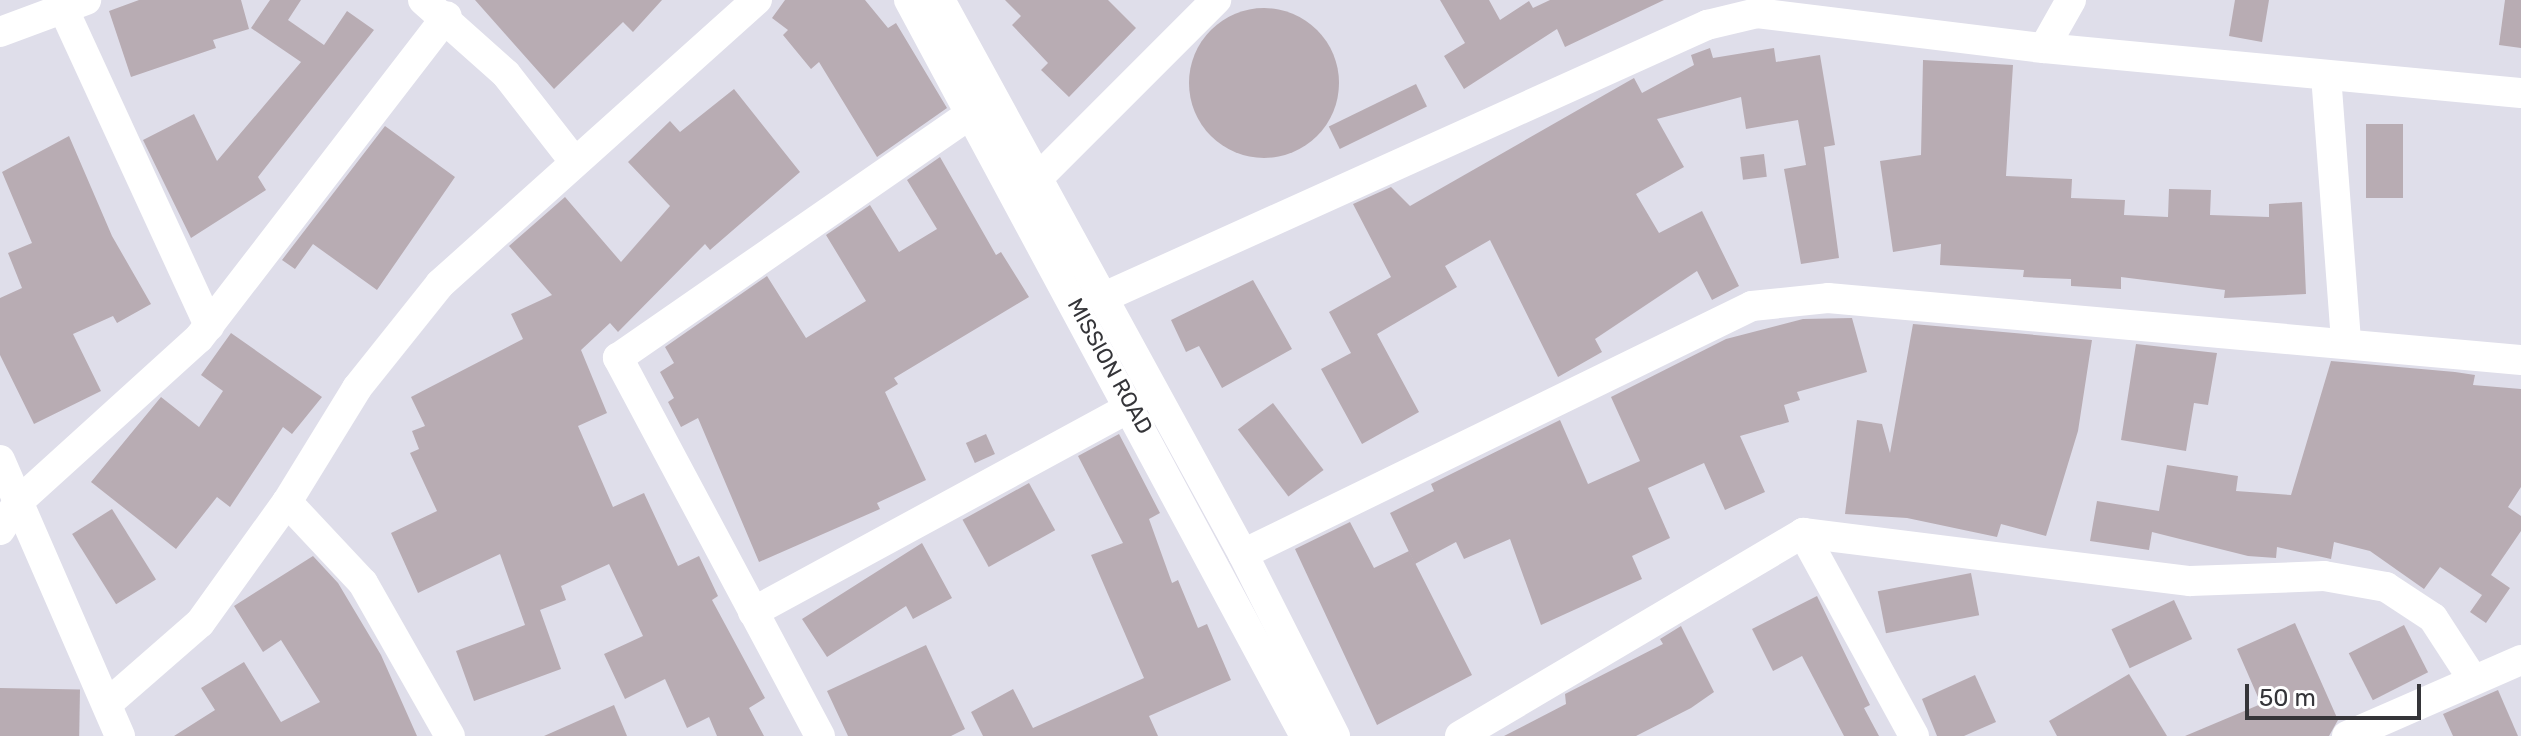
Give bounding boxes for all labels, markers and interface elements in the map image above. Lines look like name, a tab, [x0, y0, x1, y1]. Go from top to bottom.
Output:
street label: MISSION ROAD	[1062, 293, 1158, 439]
scale bar	[2249, 668, 2425, 718]
text: 50 m	[2259, 684, 2316, 712]

